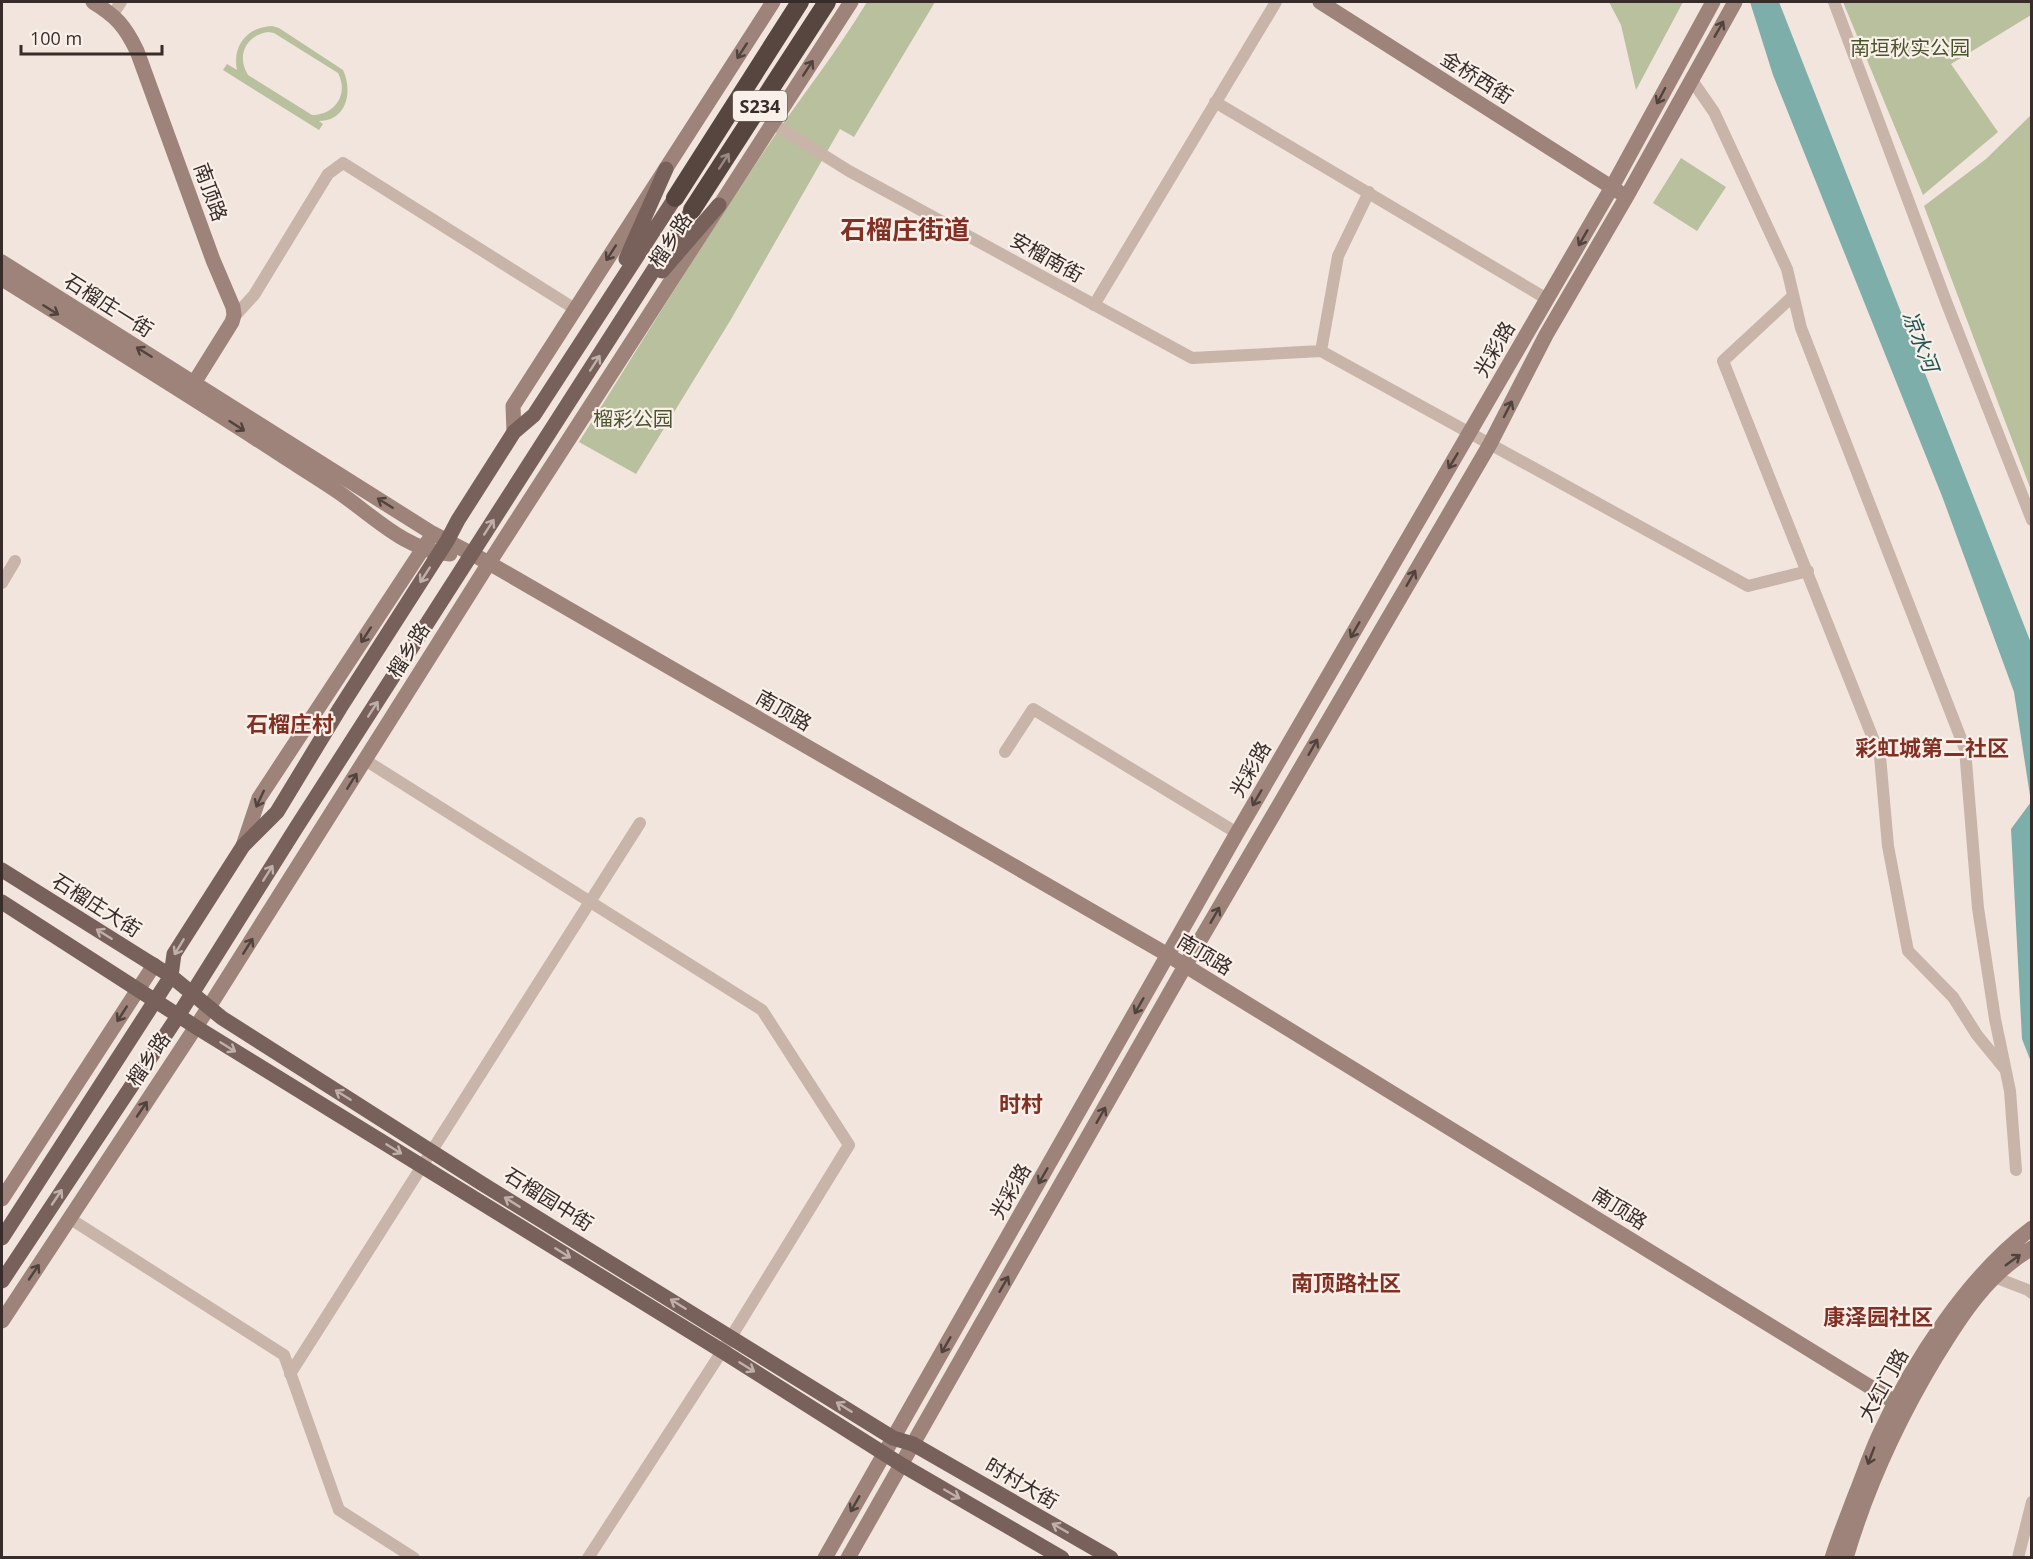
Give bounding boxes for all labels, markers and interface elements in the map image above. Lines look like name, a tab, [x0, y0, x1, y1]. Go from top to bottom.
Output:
scale bar	[21, 18, 162, 56]
one-way arrow	[1713, 21, 1725, 38]
text: 100 m	[30, 26, 82, 50]
park label: 南垣秋实公园	[1850, 34, 1970, 61]
one-way arrow	[735, 42, 747, 59]
street label: 金桥西街	[1436, 44, 1518, 110]
one-way arrow	[803, 60, 815, 77]
one-way arrow	[1655, 86, 1666, 104]
road number: S234	[733, 91, 787, 121]
one-way arrow	[718, 153, 730, 170]
street label: 南顶路	[188, 159, 234, 225]
street label: 榴乡路	[642, 207, 698, 273]
district label: 石榴庄街道	[840, 211, 970, 247]
street label: 安榴南街	[1005, 226, 1089, 288]
one-way arrow	[1576, 229, 1588, 246]
one-way arrow	[605, 244, 617, 261]
street label: 石榴庄一街	[59, 267, 159, 343]
one-way arrow	[42, 304, 59, 316]
water label: 凉水河	[1897, 307, 1947, 379]
street label: 光彩路	[1467, 316, 1521, 382]
one-way arrow	[136, 345, 153, 357]
one-way arrow	[589, 355, 601, 372]
one-way arrow	[1503, 401, 1514, 419]
park label: 榴彩公园	[593, 405, 673, 432]
one-way arrow	[228, 419, 245, 432]
one-way arrow	[1447, 452, 1459, 469]
one-way arrow	[377, 497, 394, 509]
one-way arrow	[484, 519, 496, 536]
one-way arrow	[418, 566, 430, 583]
one-way arrow	[1405, 570, 1417, 587]
street label: 榴乡路	[381, 617, 435, 683]
one-way arrow	[1349, 620, 1360, 638]
one-way arrow	[360, 626, 372, 643]
street label: 南顶路	[751, 683, 817, 737]
one-way arrow	[367, 701, 379, 718]
district label: 石榴庄村	[246, 708, 334, 738]
district label: 彩虹城第二社区	[1855, 732, 2009, 762]
street label: 光彩路	[1223, 736, 1277, 802]
one-way arrow	[1307, 739, 1319, 756]
one-way arrow	[346, 773, 358, 790]
one-way arrow	[254, 789, 266, 807]
one-way arrow	[1251, 789, 1263, 806]
one-way arrow	[262, 865, 274, 882]
street label: 石榴庄大街	[47, 867, 147, 943]
one-way arrow	[1209, 907, 1221, 924]
one-way arrow	[95, 927, 112, 940]
street label: 南顶路	[1172, 927, 1238, 981]
one-way arrow	[173, 938, 185, 955]
one-way arrow	[242, 938, 254, 955]
one-way arrow	[1133, 997, 1145, 1014]
one-way arrow	[116, 1005, 128, 1022]
street label: 榴乡路	[120, 1027, 176, 1091]
one-way arrow	[219, 1042, 236, 1054]
one-way arrow	[335, 1088, 352, 1100]
district label: 时村	[999, 1088, 1043, 1118]
one-way arrow	[136, 1102, 148, 1118]
one-way arrow	[1096, 1106, 1107, 1124]
one-way arrow	[385, 1144, 402, 1156]
street label: 光彩路	[983, 1158, 1037, 1224]
street label: 石榴园中街	[499, 1161, 599, 1237]
one-way arrow	[1036, 1167, 1048, 1184]
street label: 南顶路	[1587, 1181, 1653, 1235]
one-way arrow	[52, 1189, 64, 1206]
one-way arrow	[504, 1195, 521, 1207]
one-way arrow	[554, 1248, 571, 1260]
one-way arrow	[2004, 1254, 2020, 1266]
one-way arrow	[28, 1264, 40, 1281]
district label: 南顶路社区	[1291, 1267, 1401, 1297]
one-way arrow	[999, 1276, 1011, 1293]
one-way arrow	[670, 1297, 687, 1309]
district label: 康泽园社区	[1823, 1301, 1933, 1331]
one-way arrow	[940, 1336, 952, 1353]
street label: 大红门路	[1852, 1343, 1914, 1427]
one-way arrow	[738, 1361, 755, 1373]
one-way arrow	[836, 1401, 852, 1413]
one-way arrow	[1865, 1446, 1876, 1464]
street label: 时村大街	[981, 1451, 1063, 1515]
one-way arrow	[943, 1488, 960, 1500]
one-way arrow	[849, 1495, 861, 1512]
one-way arrow	[1052, 1522, 1069, 1534]

